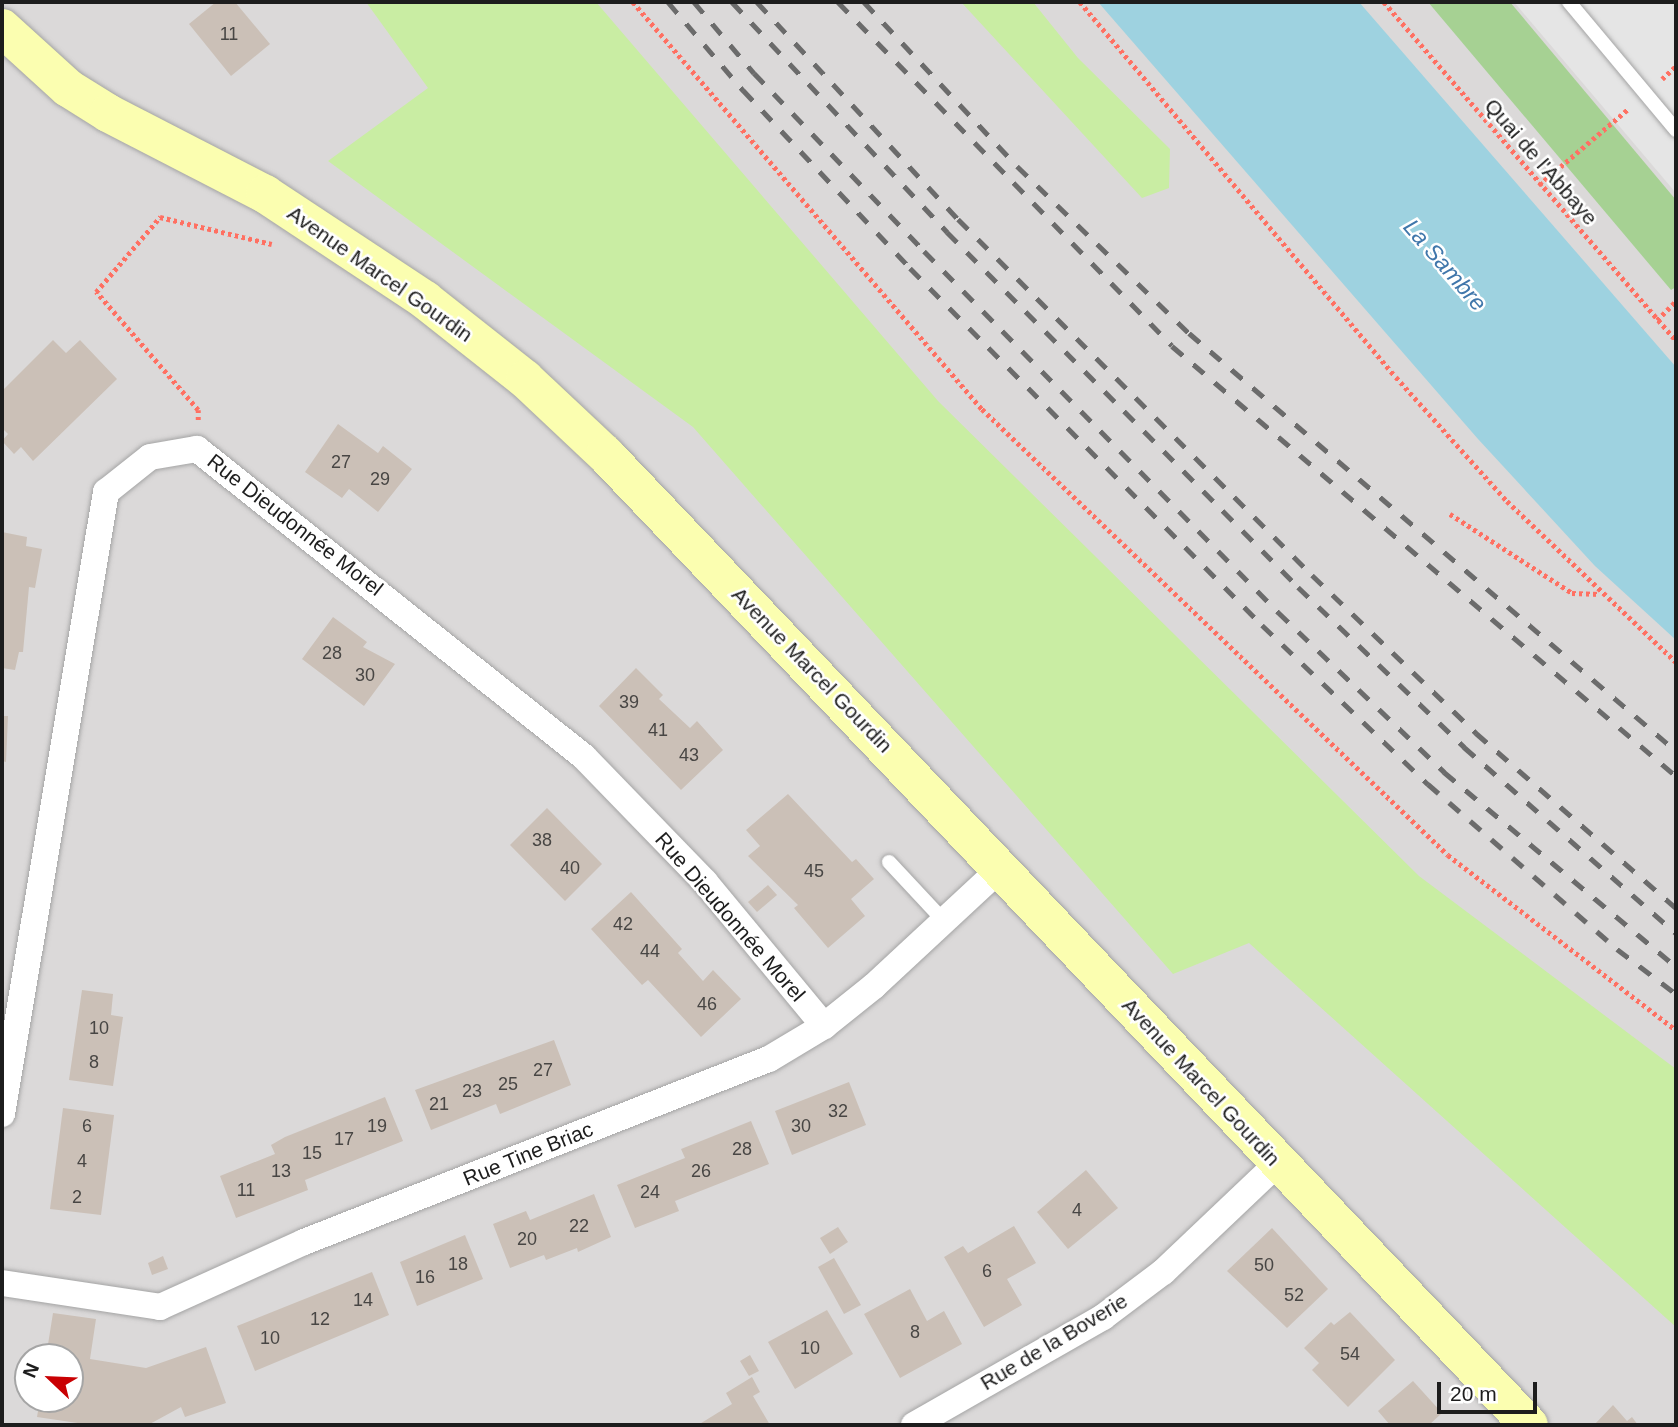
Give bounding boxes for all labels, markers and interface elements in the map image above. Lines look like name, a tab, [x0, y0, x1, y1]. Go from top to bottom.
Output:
house number: 11	[220, 23, 238, 45]
street label: Quai de l'Abbaye	[1479, 94, 1603, 230]
street label: Avenue Marcel Gourdin	[283, 201, 477, 347]
water label: La Sambre	[1398, 213, 1492, 317]
street label: Rue Dieudonnée Morel	[202, 449, 388, 601]
house number: 27	[331, 451, 351, 473]
house number: 29	[370, 468, 390, 490]
street label: Avenue Marcel Gourdin	[726, 582, 898, 758]
house number: 28	[322, 642, 342, 664]
house number: 30	[355, 664, 375, 686]
house number: 39	[619, 691, 639, 713]
house number: 41	[648, 719, 668, 741]
house number: 43	[679, 744, 699, 766]
street label: Rue Dieudonnée Morel	[650, 827, 810, 1007]
house number: 38	[532, 829, 552, 851]
house number: 40	[560, 857, 580, 879]
house number: 45	[804, 860, 824, 882]
house number: 42	[613, 913, 633, 935]
house number: 44	[640, 940, 660, 962]
house number: 46	[697, 993, 717, 1015]
street label: Avenue Marcel Gourdin	[1117, 993, 1285, 1171]
house number: 10	[89, 1017, 109, 1039]
house number: 8	[89, 1051, 99, 1073]
house number: 27	[533, 1059, 553, 1081]
house number: 25	[498, 1073, 518, 1095]
house number: 23	[462, 1080, 482, 1102]
house number: 21	[429, 1093, 449, 1115]
house number: 32	[828, 1100, 848, 1122]
house number: 6	[82, 1115, 92, 1137]
house number: 19	[367, 1115, 387, 1137]
house number: 30	[791, 1115, 811, 1137]
street label: Rue Tine Briac	[459, 1116, 597, 1192]
house number: 17	[334, 1128, 354, 1150]
house number: 28	[732, 1138, 752, 1160]
house number: 15	[302, 1142, 322, 1164]
house number: 4	[77, 1150, 87, 1172]
house number: 13	[271, 1160, 291, 1182]
house number: 26	[691, 1160, 711, 1182]
house number: 11	[237, 1179, 255, 1201]
house number: 24	[640, 1181, 660, 1203]
house number: 2	[72, 1186, 82, 1208]
house number: 4	[1072, 1199, 1082, 1221]
house number: 22	[569, 1215, 589, 1237]
house number: 20	[517, 1228, 537, 1250]
house number: 18	[448, 1253, 468, 1275]
house number: 50	[1254, 1254, 1274, 1276]
house number: 6	[982, 1260, 992, 1282]
house number: 16	[415, 1266, 435, 1288]
house number: 52	[1284, 1284, 1304, 1306]
street label: Rue de la Boverie	[976, 1288, 1132, 1396]
house number: 14	[353, 1289, 373, 1311]
house number: 12	[310, 1308, 330, 1330]
house number: 8	[910, 1321, 920, 1343]
house number: 10	[260, 1327, 280, 1349]
house number: 10	[800, 1337, 820, 1359]
north arrow	[14, 1343, 84, 1413]
house number: 54	[1340, 1343, 1360, 1365]
text: N	[19, 1360, 43, 1381]
scale bar	[1440, 1368, 1540, 1412]
text: 20 m	[1450, 1382, 1497, 1405]

